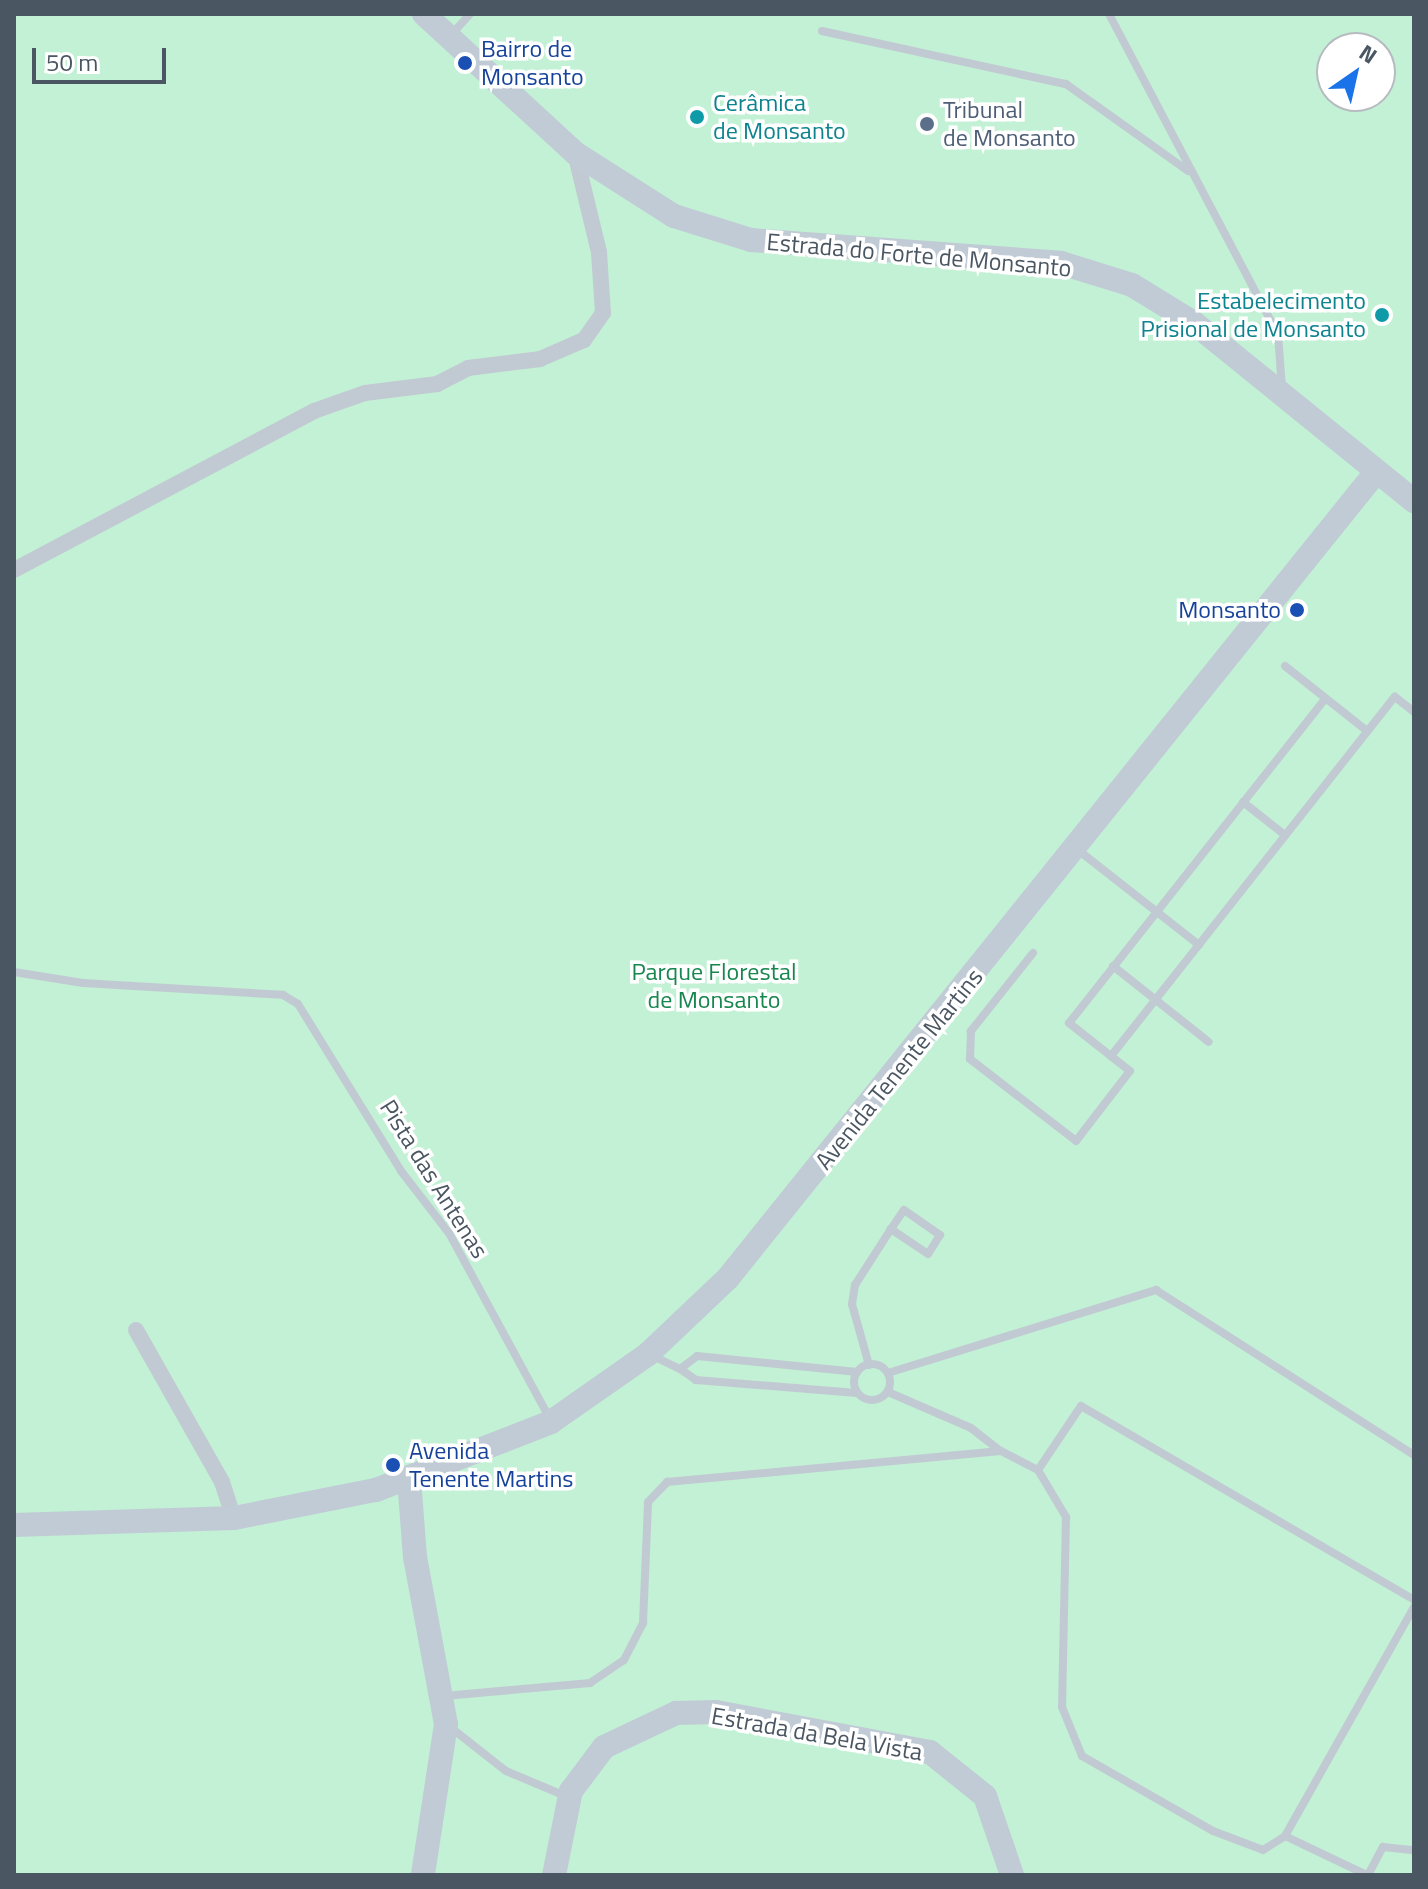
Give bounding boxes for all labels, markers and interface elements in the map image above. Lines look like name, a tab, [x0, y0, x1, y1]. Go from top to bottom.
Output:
scale bar	[36, 32, 170, 82]
north arrow	[1316, 32, 1396, 112]
place label: Bairro de Monsanto	[481, 35, 584, 91]
text: N	[1352, 35, 1384, 72]
text: 50 m	[46, 44, 98, 80]
marker: Bairro de Monsanto	[456, 54, 474, 72]
place label: Cerâmica de Monsanto	[713, 89, 846, 145]
place label: Tribunal de Monsanto	[943, 96, 1076, 152]
marker: Cerâmica de Monsanto	[688, 108, 706, 126]
marker: Tribunal de Monsanto	[918, 115, 936, 133]
street label: Estrada do Forte de Monsanto	[766, 227, 1072, 283]
place label: Estabelecimento Prisional de Monsanto	[1141, 287, 1366, 343]
marker: Estabelecimento Prisional de Monsanto	[1373, 306, 1391, 324]
place label: Monsanto	[1178, 596, 1281, 624]
marker: Monsanto	[1288, 601, 1306, 619]
park label: Parque Florestal de Monsanto	[631, 958, 797, 1014]
street label: Avenida Tenente Martins	[809, 963, 989, 1175]
street label: Pista das Antenas	[374, 1095, 494, 1263]
place label: Avenida Tenente Martins	[409, 1437, 573, 1493]
marker: Avenida Tenente Martins	[384, 1456, 402, 1474]
street label: Estrada da Bela Vista	[709, 1701, 925, 1767]

